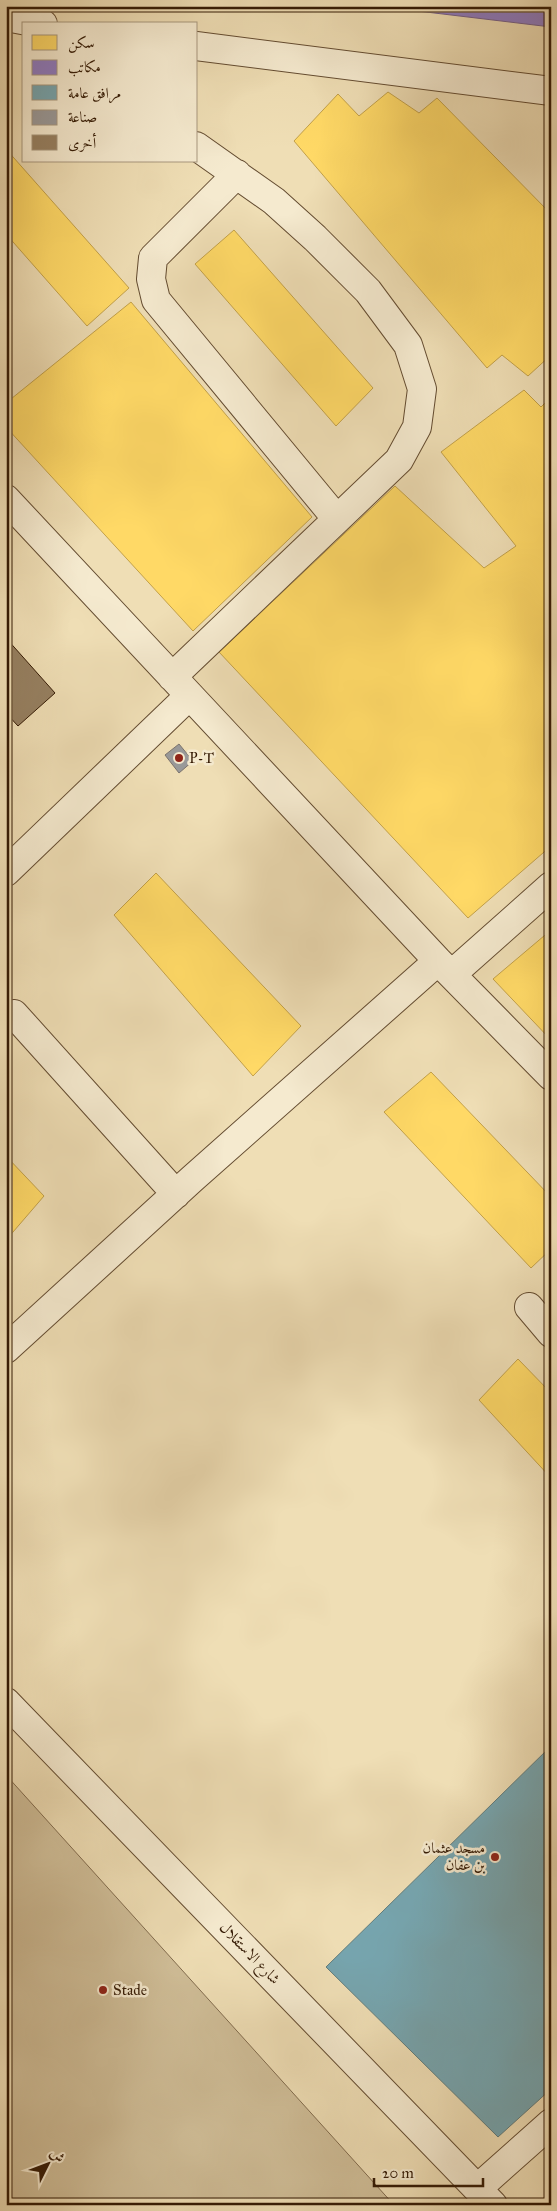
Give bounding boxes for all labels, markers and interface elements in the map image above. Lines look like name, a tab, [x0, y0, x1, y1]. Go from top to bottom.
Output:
legend	[22, 22, 198, 162]
text: سكن	[68, 34, 95, 53]
text: مكاتب	[68, 58, 101, 77]
text: مرافق عامة	[68, 84, 121, 104]
text: صناعة	[68, 108, 97, 126]
text: أخرى	[68, 132, 97, 152]
place label: P-T	[189, 749, 214, 767]
marker: P-T	[173, 752, 185, 764]
place label: مسجد عثمان بن عفان	[423, 1839, 485, 1874]
marker: مسجد عثمان بن عفان	[489, 1851, 501, 1863]
street label: شارع الاستقلال	[213, 1918, 284, 1991]
place label: Stade	[113, 1981, 147, 1999]
marker: Stade	[97, 1984, 109, 1996]
north arrow	[22, 2138, 72, 2188]
text: ش	[46, 2145, 68, 2167]
scale bar	[374, 2156, 483, 2188]
text: 20 m	[382, 2164, 414, 2182]

